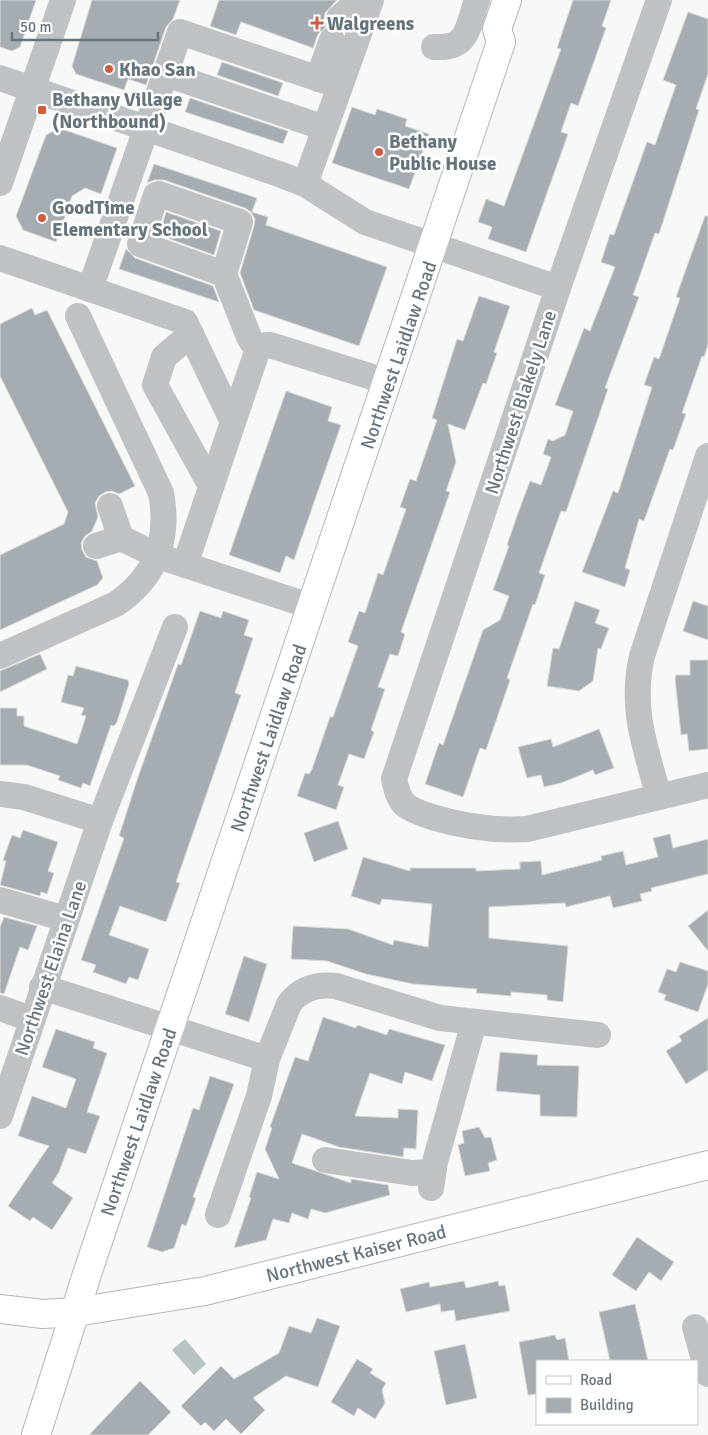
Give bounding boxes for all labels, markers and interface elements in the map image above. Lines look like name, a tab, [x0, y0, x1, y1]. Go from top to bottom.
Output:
scale bar	[12, 10, 159, 42]
place label: Walgreens	[327, 12, 414, 36]
marker: Walgreens	[311, 17, 323, 29]
text: 50 m	[20, 18, 51, 36]
place label: Khao San	[119, 58, 196, 82]
marker: Khao San	[103, 63, 115, 75]
place label: Bethany Village (Northbound)	[52, 88, 182, 134]
marker: Bethany Village (Northbound)	[36, 104, 48, 116]
place label: Bethany Public House	[389, 130, 496, 176]
marker: Bethany Public House	[373, 146, 385, 158]
place label: GoodTime Elementary School	[52, 196, 208, 242]
marker: GoodTime Elementary School	[36, 212, 48, 224]
street label: Northwest Laidlaw Road	[355, 258, 442, 452]
street label: Northwest Blakely Lane	[480, 307, 562, 497]
street label: Northwest Laidlaw Road	[225, 641, 312, 835]
street label: Northwest Elaina Lane	[10, 878, 92, 1059]
street label: Northwest Laidlaw Road	[95, 1025, 182, 1219]
street label: Northwest Kaiser Road	[264, 1220, 449, 1288]
legend	[536, 1360, 698, 1425]
text: Road	[580, 1371, 612, 1389]
text: Building	[580, 1396, 634, 1414]

